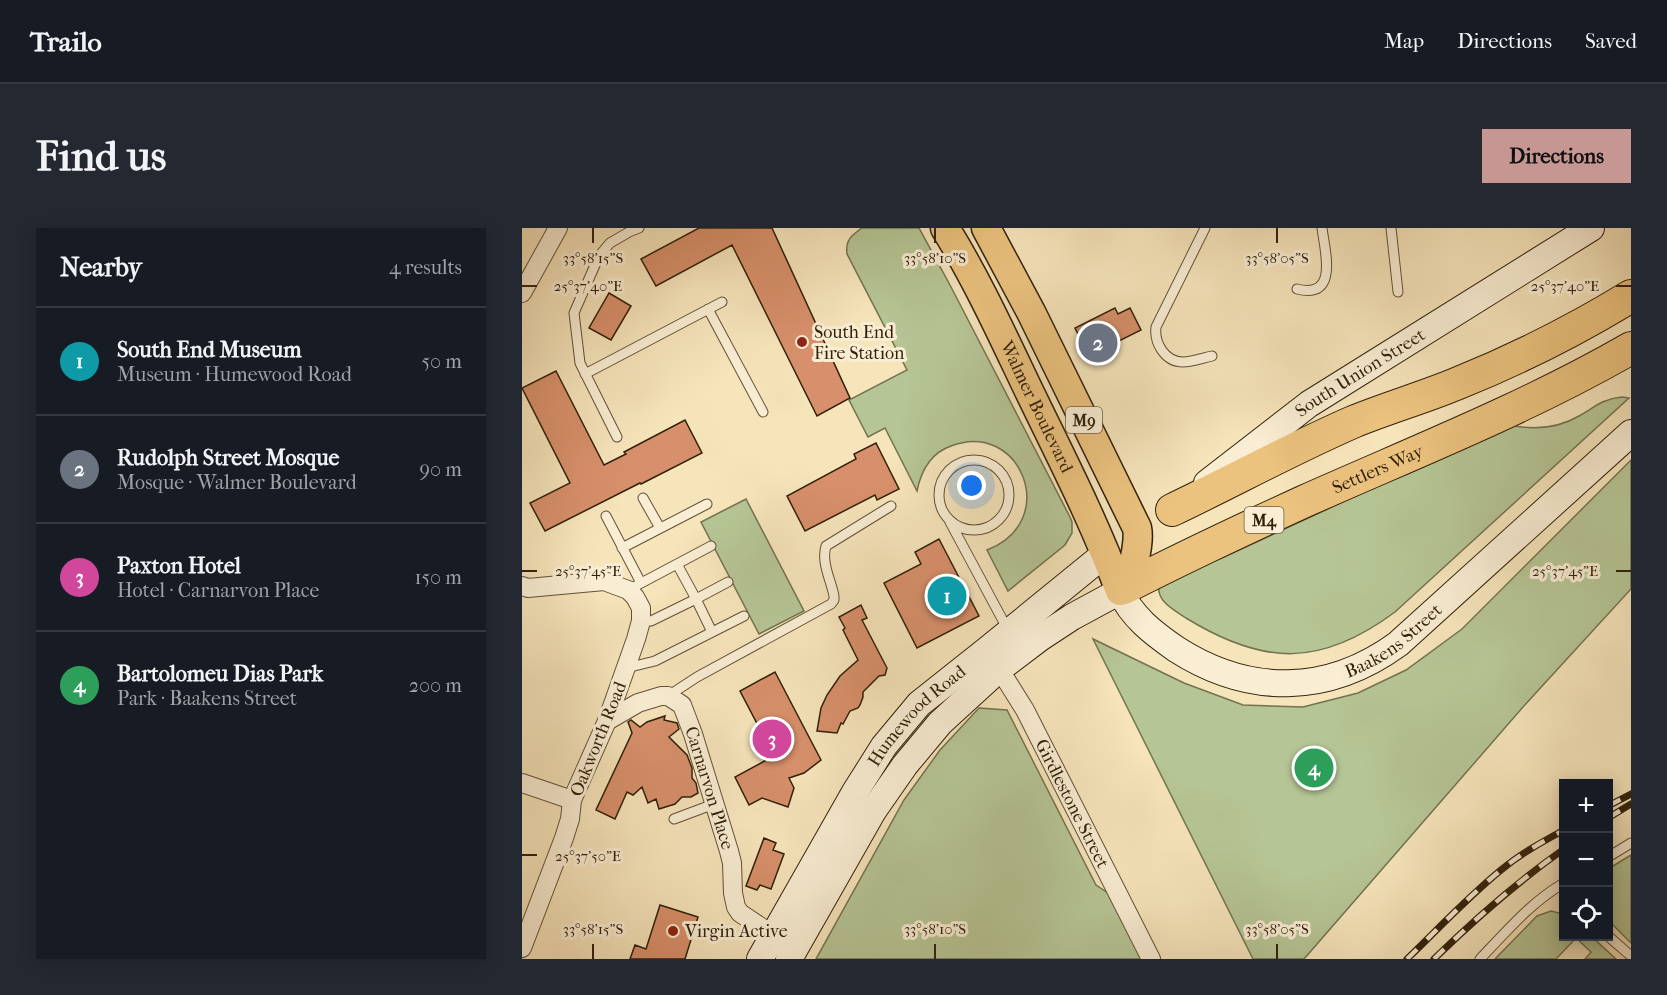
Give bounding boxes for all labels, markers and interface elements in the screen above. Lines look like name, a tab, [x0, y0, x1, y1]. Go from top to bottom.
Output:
text: Trailo	[30, 25, 102, 58]
text: Map	[1384, 29, 1424, 53]
text: Directions	[1457, 29, 1552, 53]
text: Saved	[1585, 29, 1637, 53]
button: Directions	[1482, 129, 1631, 183]
text: Find us	[36, 132, 166, 181]
text: 33°58'15"S	[563, 249, 623, 267]
text: 33°58'10"S	[904, 249, 966, 267]
text: 33°58'05"S	[1245, 249, 1309, 267]
text: Nearby	[60, 252, 142, 283]
text: 4 results	[389, 256, 462, 279]
text: 25°37'40"E	[554, 277, 622, 295]
text: 25°37'40"E	[1531, 277, 1599, 295]
pin: 2	[1078, 320, 1118, 366]
place label: South End Fire Station	[814, 322, 905, 364]
street label: South Union Street	[1291, 324, 1430, 422]
marker: South End Fire Station	[795, 335, 809, 349]
text: South End Museum	[117, 337, 301, 363]
street label: Walmer Boulevard	[995, 337, 1077, 476]
text: 1	[76, 350, 83, 373]
text: 50 m	[421, 350, 462, 373]
text: Museum · Humewood Road	[117, 363, 352, 386]
road number: M9	[1066, 407, 1102, 433]
street label: Settlers Way	[1329, 440, 1428, 499]
text: Rudolph Street Mosque	[117, 445, 339, 471]
text: 2	[74, 458, 85, 481]
text: 90 m	[420, 458, 462, 481]
text: Mosque · Walmer Boulevard	[117, 471, 357, 494]
your location	[957, 471, 986, 500]
road number: M4	[1244, 507, 1284, 533]
text: Paxton Hotel	[117, 553, 241, 579]
text: 25°37'45"E	[555, 562, 621, 580]
text: 25°37'45"E	[1532, 562, 1598, 580]
text: 3	[75, 566, 84, 589]
text: 150 m	[414, 566, 462, 589]
pin: 1	[928, 574, 966, 619]
text: Hotel · Carnarvon Place	[117, 579, 319, 602]
street label: Baakens Street	[1342, 599, 1447, 683]
text: Bartolomeu Dias Park	[117, 661, 323, 687]
street label: Humewood Road	[864, 661, 970, 770]
text: 4	[74, 674, 85, 697]
text: 200 m	[409, 674, 462, 697]
street label: Oakworth Road	[566, 678, 631, 800]
text: Park · Baakens Street	[117, 687, 297, 710]
pin: 3	[752, 716, 792, 762]
street label: Carnarvon Place	[680, 724, 738, 852]
street label: Girdlestone Street	[1030, 736, 1114, 872]
pin: 4	[1294, 746, 1334, 790]
map controls	[1559, 779, 1613, 941]
button: +	[1559, 779, 1613, 833]
button: −	[1559, 833, 1613, 887]
text: 25°37'50"E	[555, 847, 621, 865]
button: locate	[1559, 887, 1613, 941]
text: 33°58'15"S	[563, 920, 623, 938]
text: 33°58'10"S	[904, 920, 966, 938]
text: 33°58'05"S	[1245, 920, 1309, 938]
place label: Virgin Active	[684, 921, 788, 942]
marker: Virgin Active	[666, 924, 680, 938]

